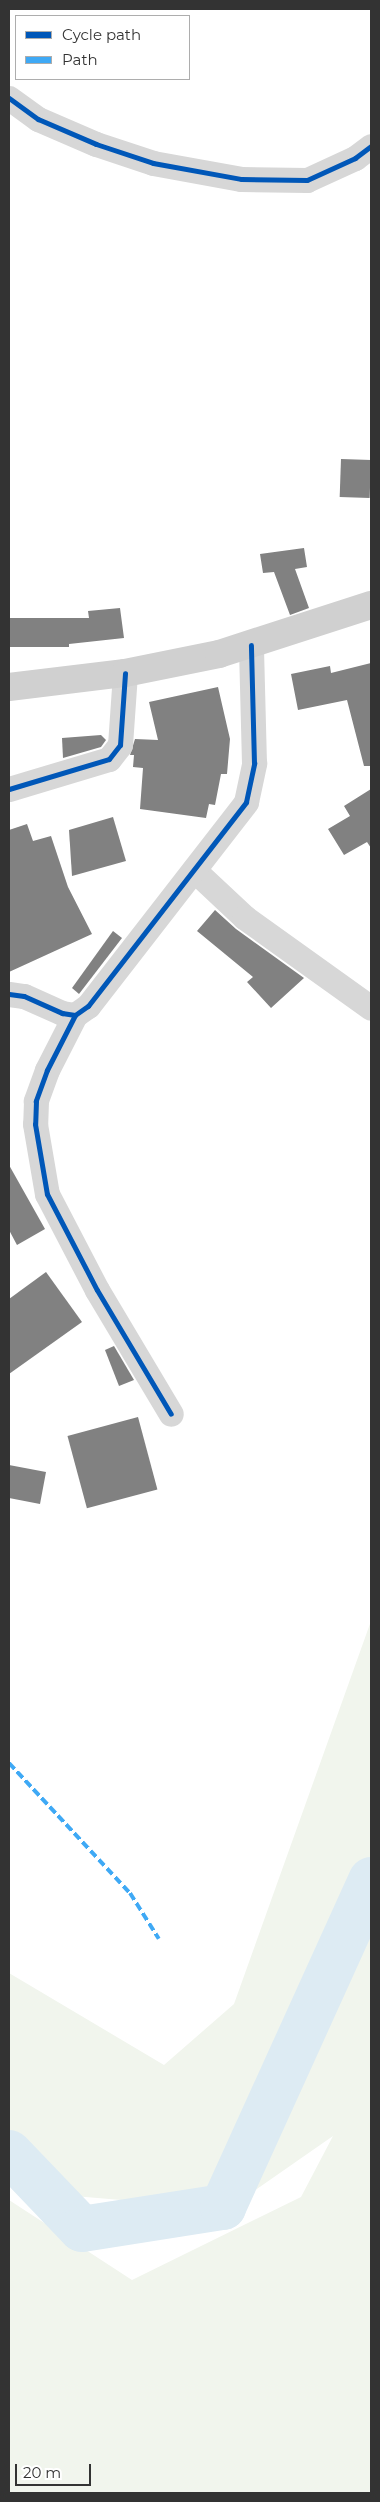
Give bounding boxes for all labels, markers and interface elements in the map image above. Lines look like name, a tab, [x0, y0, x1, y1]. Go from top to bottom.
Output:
legend	[15, 15, 190, 80]
text: Cycle path	[62, 25, 141, 44]
text: Path	[62, 50, 98, 69]
scale bar	[18, 2454, 94, 2486]
text: 20 m	[23, 2463, 61, 2482]

